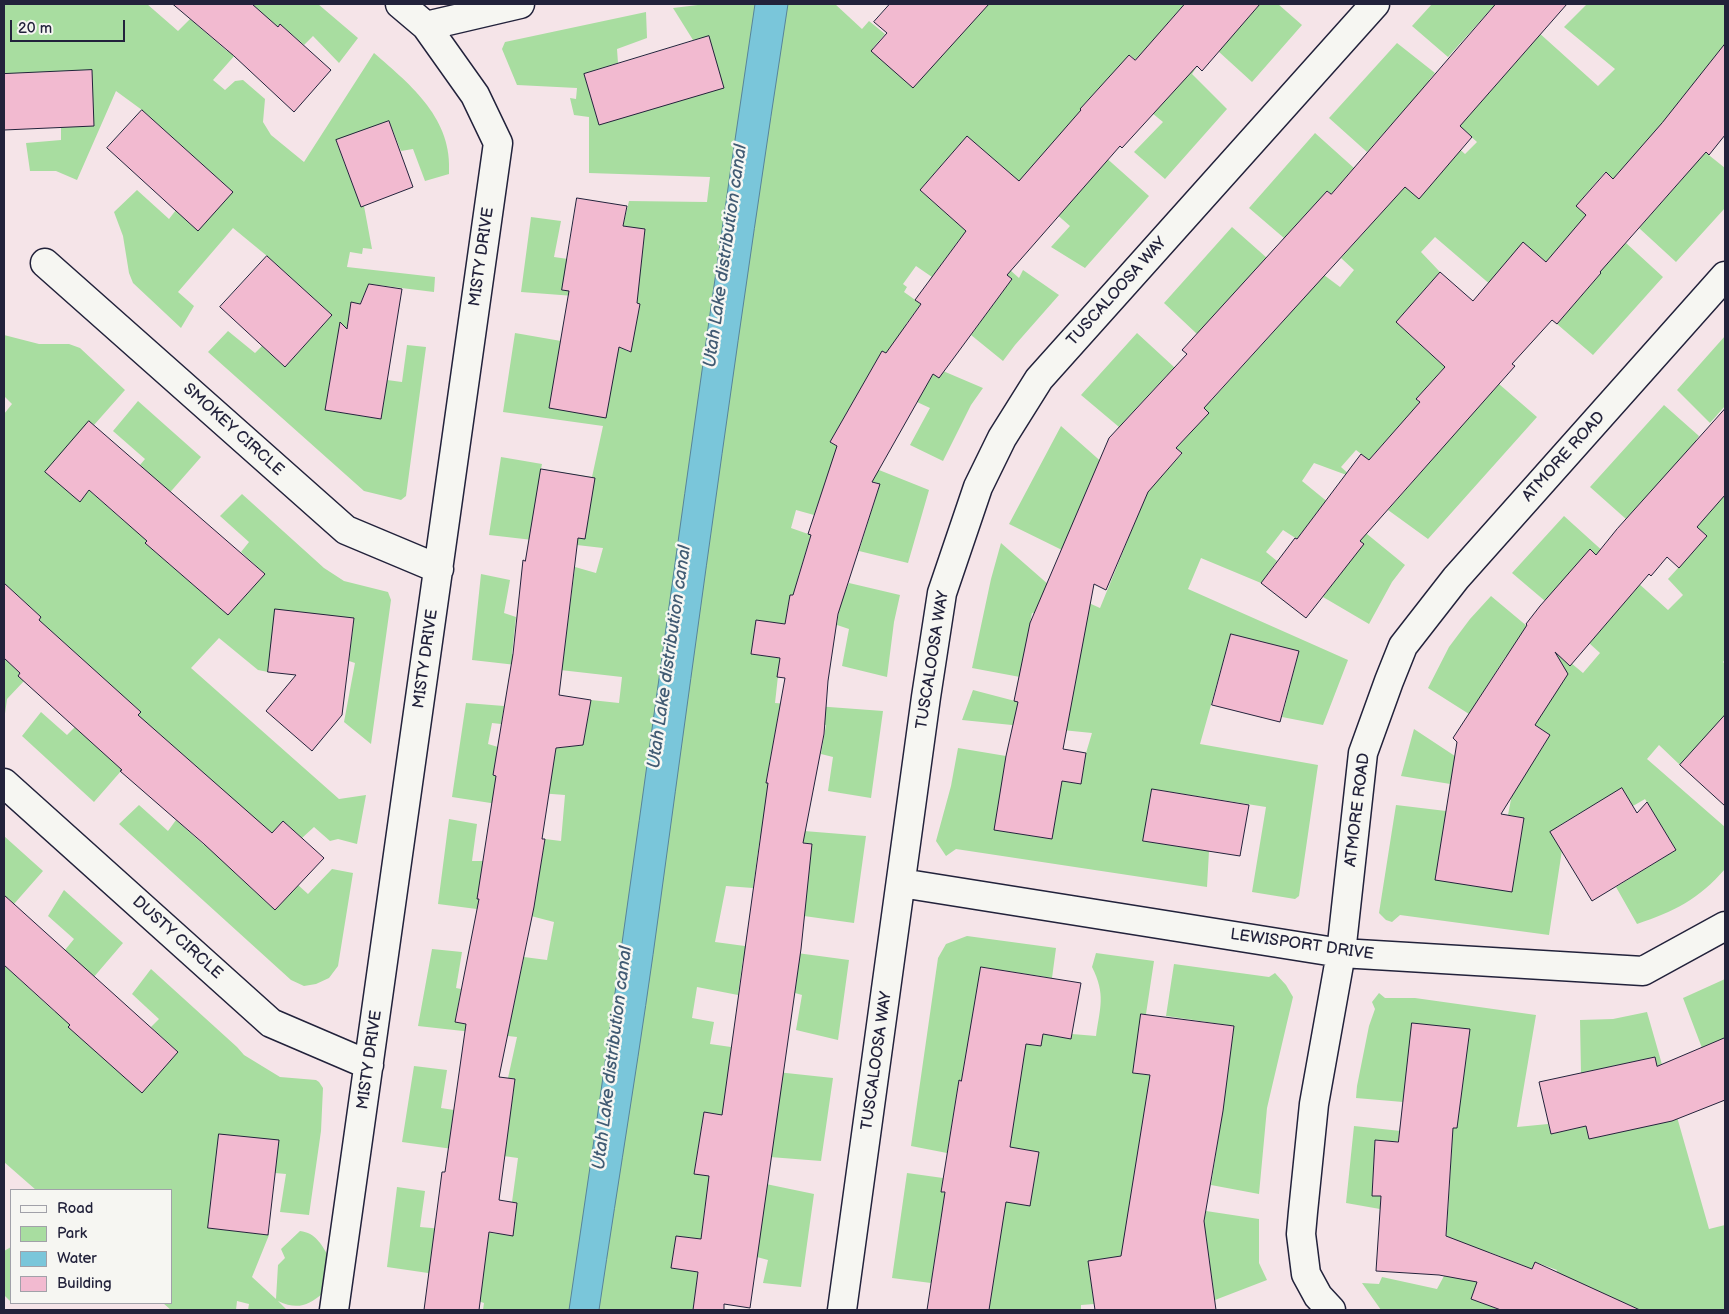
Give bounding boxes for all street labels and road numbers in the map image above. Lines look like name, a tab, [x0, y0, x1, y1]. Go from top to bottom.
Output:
street label: MISTY DRIVE	[466, 206, 498, 308]
street label: TUSCALOOSA WAY	[1063, 234, 1171, 350]
street label: SMOKEY CIRCLE	[179, 380, 287, 480]
street label: ATMORE ROAD	[1519, 408, 1609, 506]
street label: TUSCALOOSA WAY	[913, 589, 953, 731]
street label: MISTY DRIVE	[410, 608, 442, 710]
street label: ATMORE ROAD	[1341, 752, 1375, 868]
street label: DUSTY CIRCLE	[128, 892, 226, 984]
street label: LEWISPORT DRIVE	[1229, 925, 1375, 965]
street label: TUSCALOOSA WAY	[858, 990, 896, 1132]
street label: MISTY DRIVE	[354, 1009, 386, 1111]

